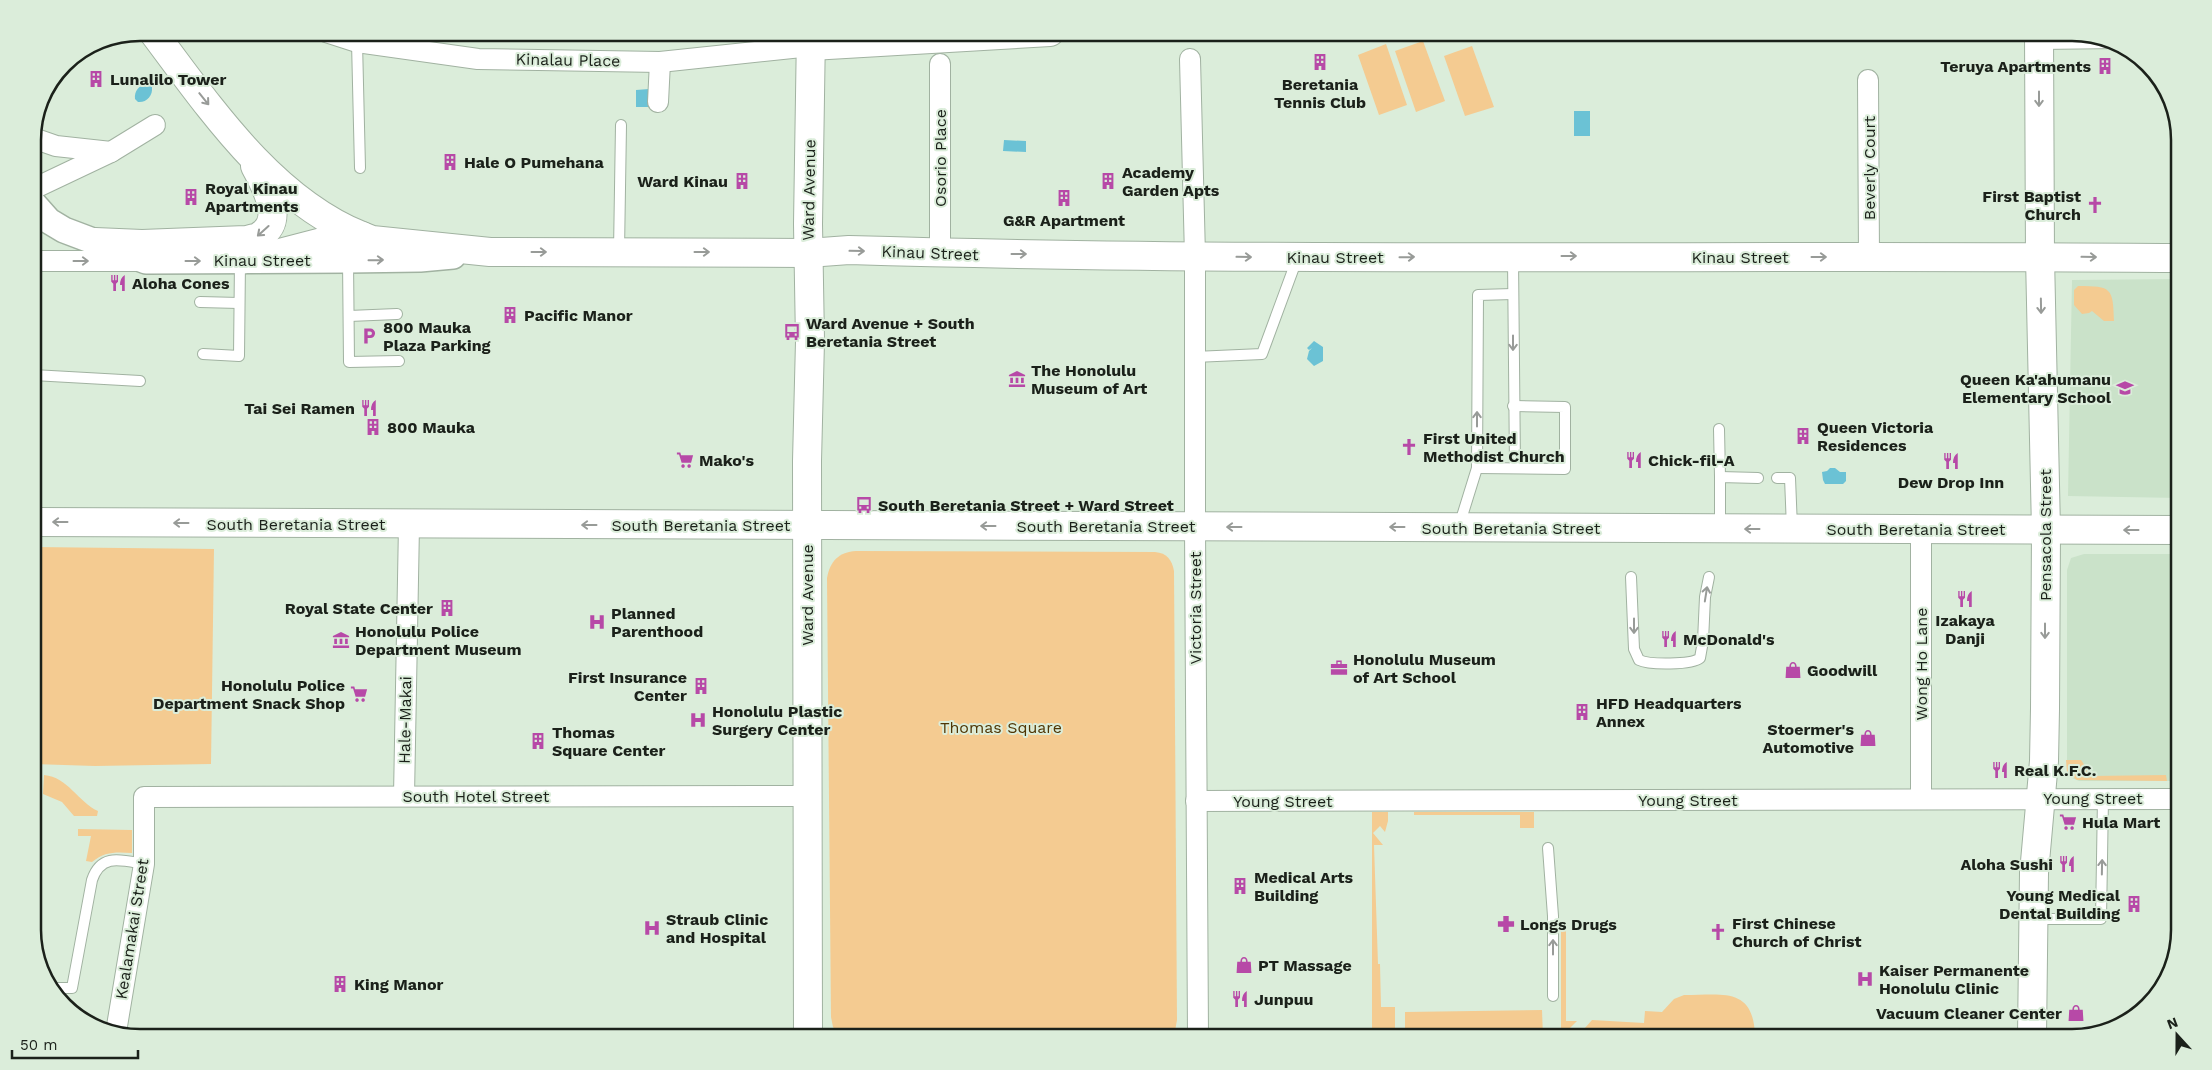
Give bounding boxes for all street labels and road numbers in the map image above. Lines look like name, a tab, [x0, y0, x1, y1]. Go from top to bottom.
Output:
street label: Kinalau Place	[515, 50, 621, 70]
street label: Osorio Place	[931, 109, 950, 207]
street label: Beverly Court	[1860, 115, 1879, 220]
street label: Ward Avenue	[799, 139, 819, 241]
street label: Kinau Street	[881, 242, 979, 264]
street label: Kinau Street	[1286, 248, 1384, 267]
street label: Kinau Street	[1691, 248, 1789, 267]
street label: Kinau Street	[213, 251, 311, 270]
street label: Pensacola Street	[2036, 469, 2055, 601]
street label: South Beretania Street	[207, 515, 386, 534]
street label: South Beretania Street	[612, 516, 791, 535]
street label: South Beretania Street	[1017, 517, 1196, 536]
street label: South Beretania Street	[1422, 519, 1601, 538]
street label: South Beretania Street	[1827, 520, 2006, 539]
street label: Ward Avenue	[798, 544, 817, 646]
street label: Victoria Street	[1186, 551, 1205, 664]
street label: Wong Ho Lane	[1912, 608, 1931, 720]
street label: Hale-Makai	[395, 676, 415, 764]
street label: South Hotel Street	[403, 787, 550, 806]
street label: Young Street	[2043, 789, 2143, 808]
street label: Young Street	[1638, 791, 1738, 810]
street label: Young Street	[1233, 792, 1333, 811]
street label: Kealamakai Street	[111, 857, 153, 1001]

